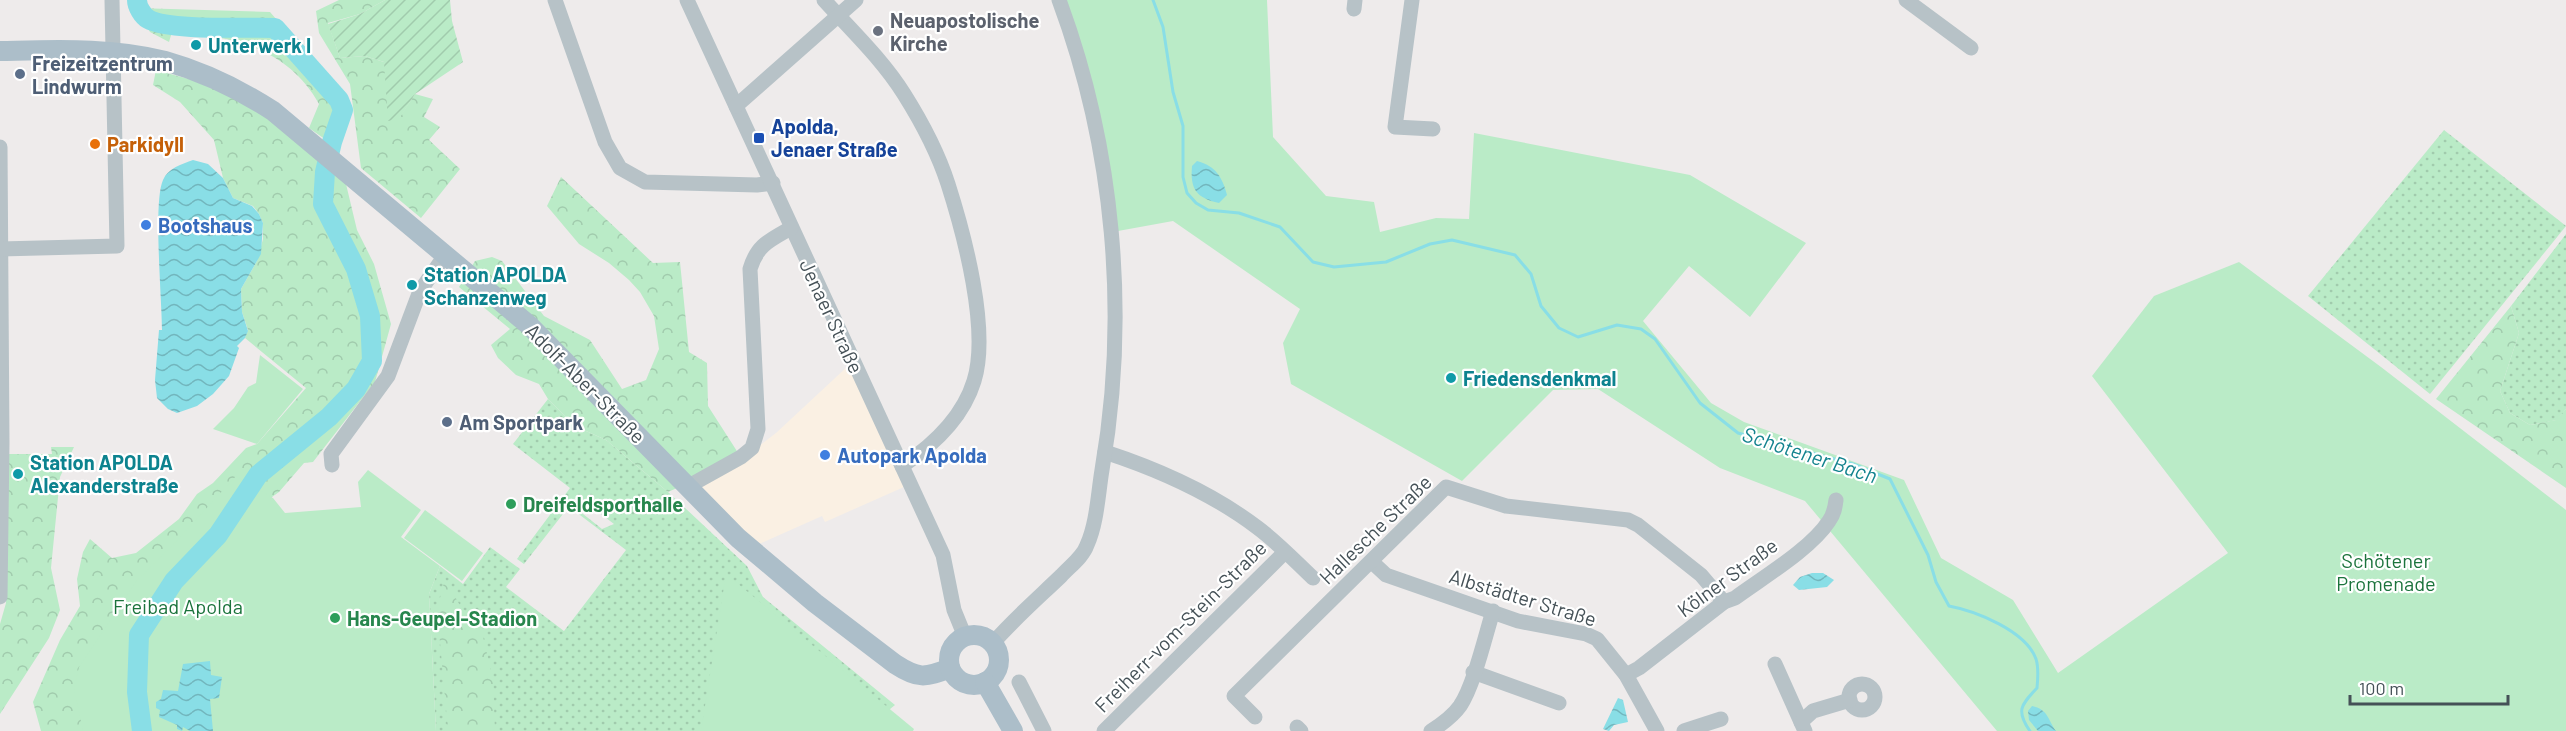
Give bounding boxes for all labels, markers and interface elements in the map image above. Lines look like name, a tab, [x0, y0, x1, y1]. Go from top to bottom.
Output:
place label: Neuapostolische Kirche	[890, 8, 1039, 55]
marker: Neuapostolische Kirche	[871, 24, 885, 38]
place label: Unterwerk I	[208, 33, 311, 57]
marker: Unterwerk I	[189, 38, 203, 52]
place label: Freizeitzentrum Lindwurm	[32, 51, 173, 98]
marker: Freizeitzentrum Lindwurm	[13, 67, 27, 81]
place label: Apolda, Jenaer Straße	[771, 114, 898, 161]
marker: Apolda, Jenaer Straße	[752, 131, 766, 145]
place label: Parkidyll	[107, 132, 184, 156]
marker: Parkidyll	[88, 137, 102, 151]
place label: Bootshaus	[158, 213, 252, 237]
marker: Bootshaus	[139, 218, 153, 232]
street label: Jenaer Straße	[795, 255, 869, 377]
place label: Station APOLDA Schanzenweg	[424, 262, 567, 309]
marker: Station APOLDA Schanzenweg	[405, 278, 419, 292]
street label: Adolf-Aber-Straße	[521, 318, 651, 448]
place label: Friedensdenkmal	[1463, 366, 1616, 390]
marker: Friedensdenkmal	[1444, 371, 1458, 385]
place label: Am Sportpark	[459, 410, 583, 434]
marker: Am Sportpark	[440, 415, 454, 429]
water label: Schötener Bach	[1739, 420, 1881, 488]
place label: Autopark Apolda	[837, 443, 987, 467]
marker: Autopark Apolda	[818, 448, 832, 462]
place label: Station APOLDA Alexanderstraße	[30, 450, 179, 497]
marker: Station APOLDA Alexanderstraße	[11, 467, 25, 481]
street label: Hallesche Straße	[1314, 469, 1436, 589]
place label: Dreifeldsporthalle	[523, 492, 683, 516]
marker: Dreifeldsporthalle	[504, 497, 518, 511]
street label: Kölner Straße	[1672, 533, 1782, 621]
street label: Freiherr-vom-Stein-Straße	[1089, 535, 1271, 717]
park label: Schötener Promenade	[2336, 548, 2436, 595]
street label: Albstädter Straße	[1446, 563, 1600, 631]
park label: Freibad Apolda	[113, 594, 243, 618]
place label: Hans-Geupel-Stadion	[347, 606, 537, 630]
marker: Hans-Geupel-Stadion	[328, 611, 342, 625]
scale bar	[2350, 668, 2508, 706]
text: 100 m	[2359, 677, 2404, 699]

